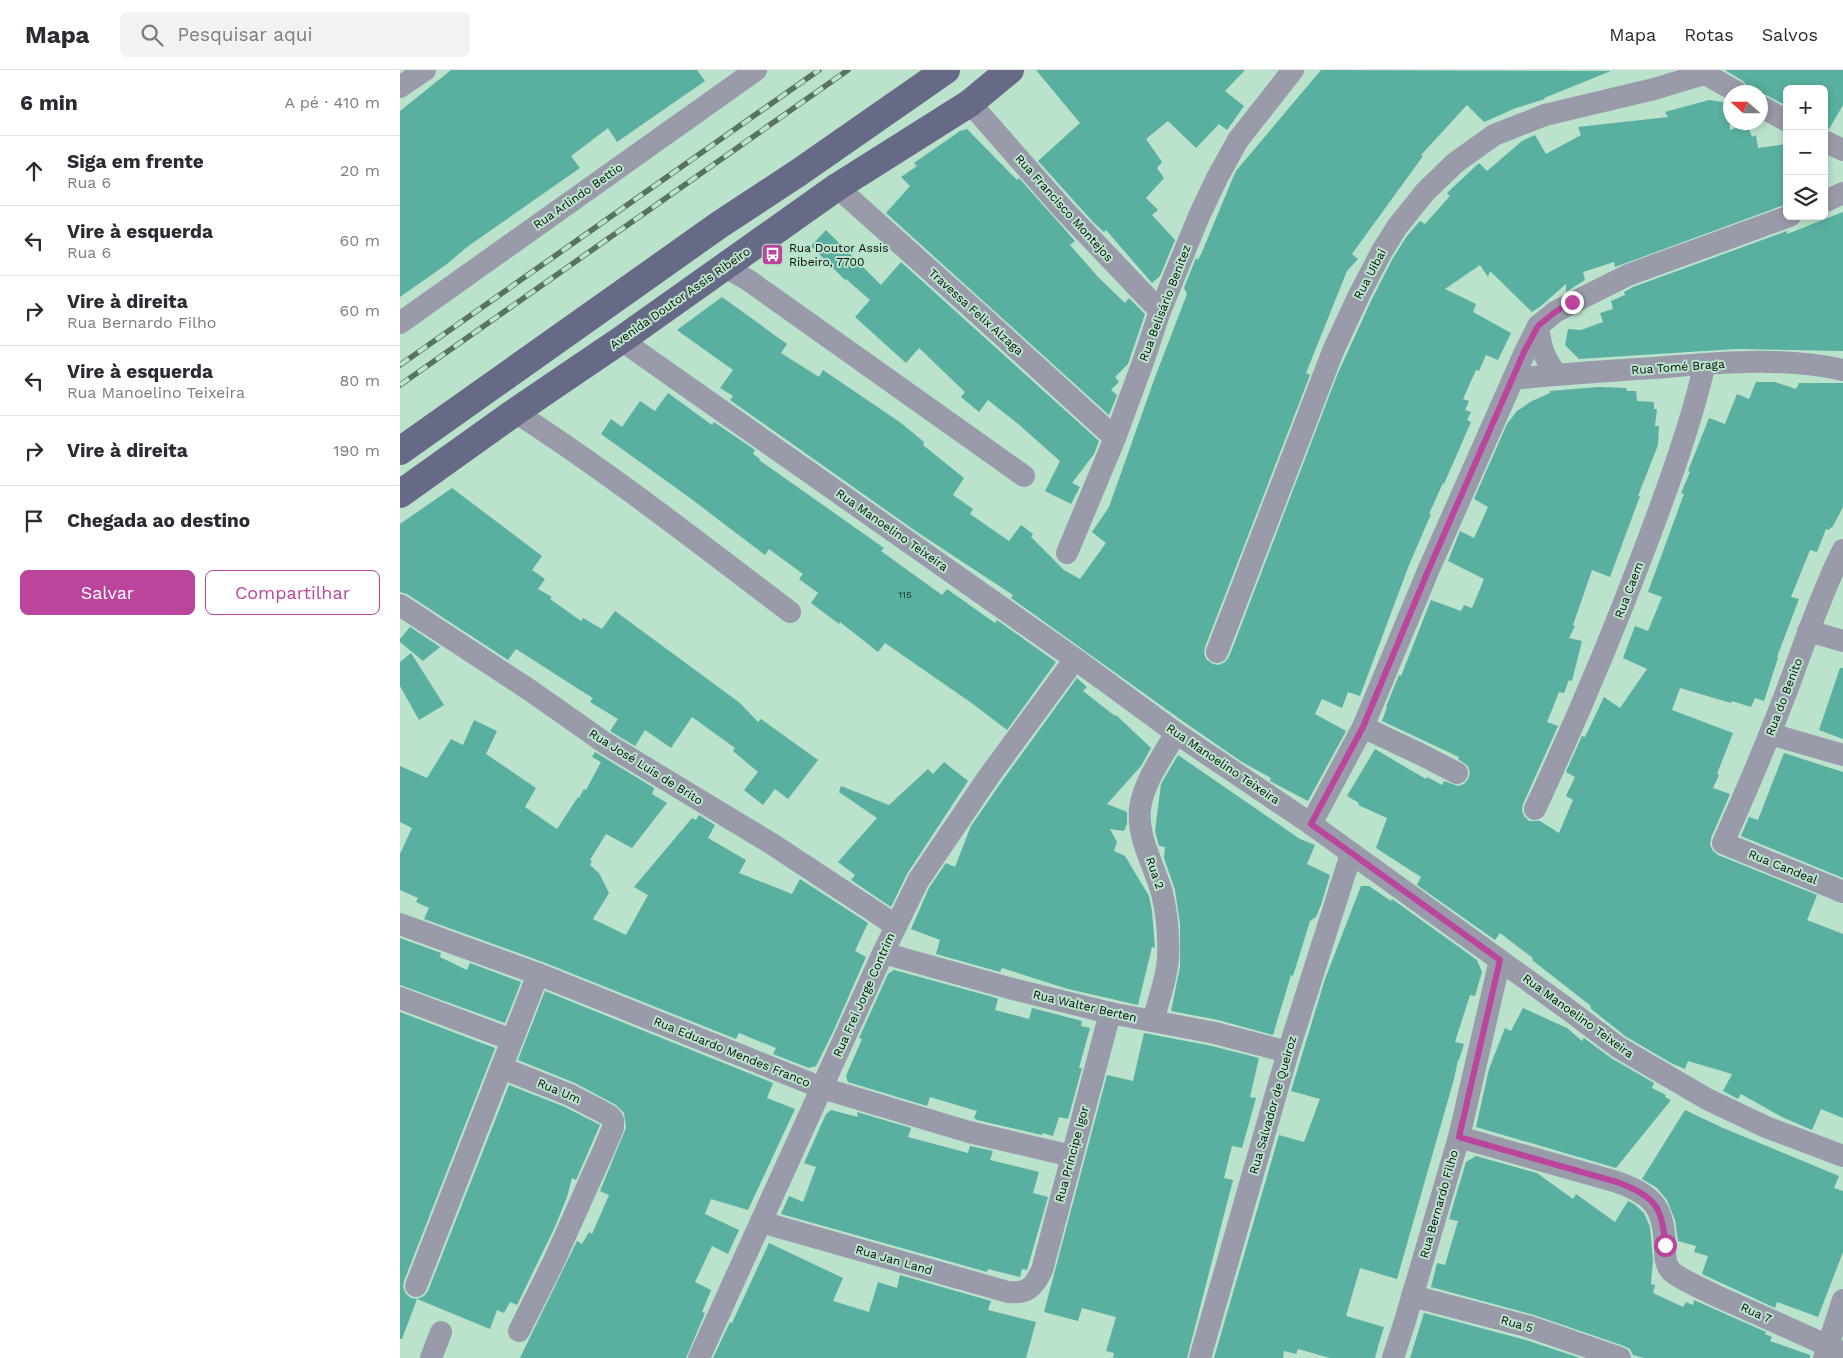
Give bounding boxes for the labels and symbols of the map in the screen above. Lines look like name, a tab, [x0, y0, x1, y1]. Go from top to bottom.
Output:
north arrow	[1723, 85, 1768, 130]
street label: Rua Francisco Montejos	[1012, 152, 1116, 264]
street label: Rua Arlindo Bettio	[531, 160, 625, 232]
place label: Rua Doutor Assis Ribeiro, 7700	[789, 241, 889, 269]
bus stop icon: Rua Doutor Assis Ribeiro, 7700	[761, 243, 785, 267]
street label: Rua Belisário Benitez	[1136, 243, 1194, 363]
street label: Avenida Doutor Assis Ribeiro	[607, 244, 753, 352]
street label: Rua Uibai	[1351, 246, 1389, 302]
street label: Travessa Felix Alzaga	[926, 266, 1026, 358]
route end	[1561, 291, 1584, 314]
street label: Rua Tomé Braga	[1631, 357, 1725, 377]
street label: Rua Manoelino Teixeira	[833, 486, 951, 574]
street label: Rua Caem	[1612, 560, 1646, 620]
house number: 115	[898, 589, 912, 600]
street label: Rua do Benito	[1763, 656, 1805, 738]
street label: Rua Manoelino Teixeira	[1164, 721, 1282, 807]
street label: Rua José Luis de Brito	[587, 726, 705, 808]
street label: Rua Candeal	[1746, 847, 1820, 887]
street label: Rua 2	[1143, 855, 1167, 891]
street label: Rua Frei Jorge Contrim	[830, 931, 898, 1059]
street label: Rua Manoelino Teixeira	[1520, 971, 1636, 1061]
street label: Rua Walter Berten	[1032, 987, 1138, 1025]
street label: Rua Eduardo Mendes Franco	[652, 1014, 812, 1090]
street label: Rua Salvador de Queiroz	[1247, 1034, 1299, 1176]
street label: Rua Um	[535, 1076, 583, 1106]
street label: Rua Príncipe Igor	[1052, 1104, 1092, 1204]
street label: Rua Bernardo Filho	[1417, 1148, 1461, 1260]
route start	[1654, 1234, 1677, 1257]
street label: Rua Jan Land	[854, 1242, 934, 1278]
street label: Rua 7	[1738, 1300, 1774, 1326]
street label: Rua 5	[1499, 1313, 1535, 1335]

